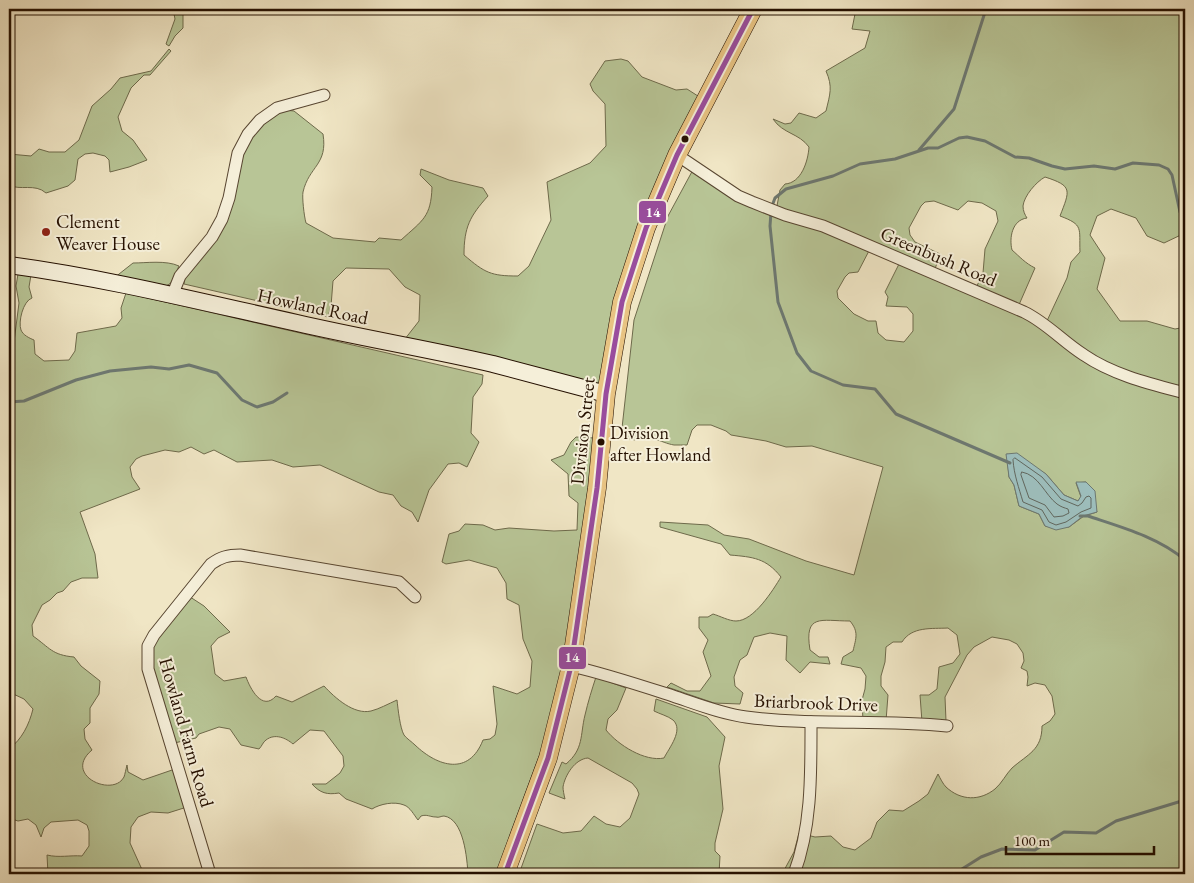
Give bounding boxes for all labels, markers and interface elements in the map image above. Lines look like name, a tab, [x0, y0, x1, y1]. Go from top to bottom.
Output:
unlabelled marker	[680, 134, 690, 144]
line badge: 14	[638, 200, 667, 224]
text: 14	[646, 203, 661, 221]
place label: Clement Weaver House	[56, 209, 160, 256]
street label: Greenbush Road	[877, 221, 1001, 292]
marker: Clement Weaver House	[40, 226, 52, 238]
street label: Howland Road	[255, 283, 371, 331]
street label: Division Street	[564, 376, 601, 486]
place label: Division after Howland	[610, 421, 712, 466]
marker: Division after Howland	[596, 437, 606, 447]
line badge: 14	[558, 646, 587, 670]
text: 14	[565, 648, 580, 666]
street label: Howland Farm Road	[153, 654, 220, 810]
street label: Briarbrook Drive	[754, 688, 878, 717]
scale bar	[1006, 823, 1154, 855]
text: 100 m	[1014, 831, 1051, 850]

